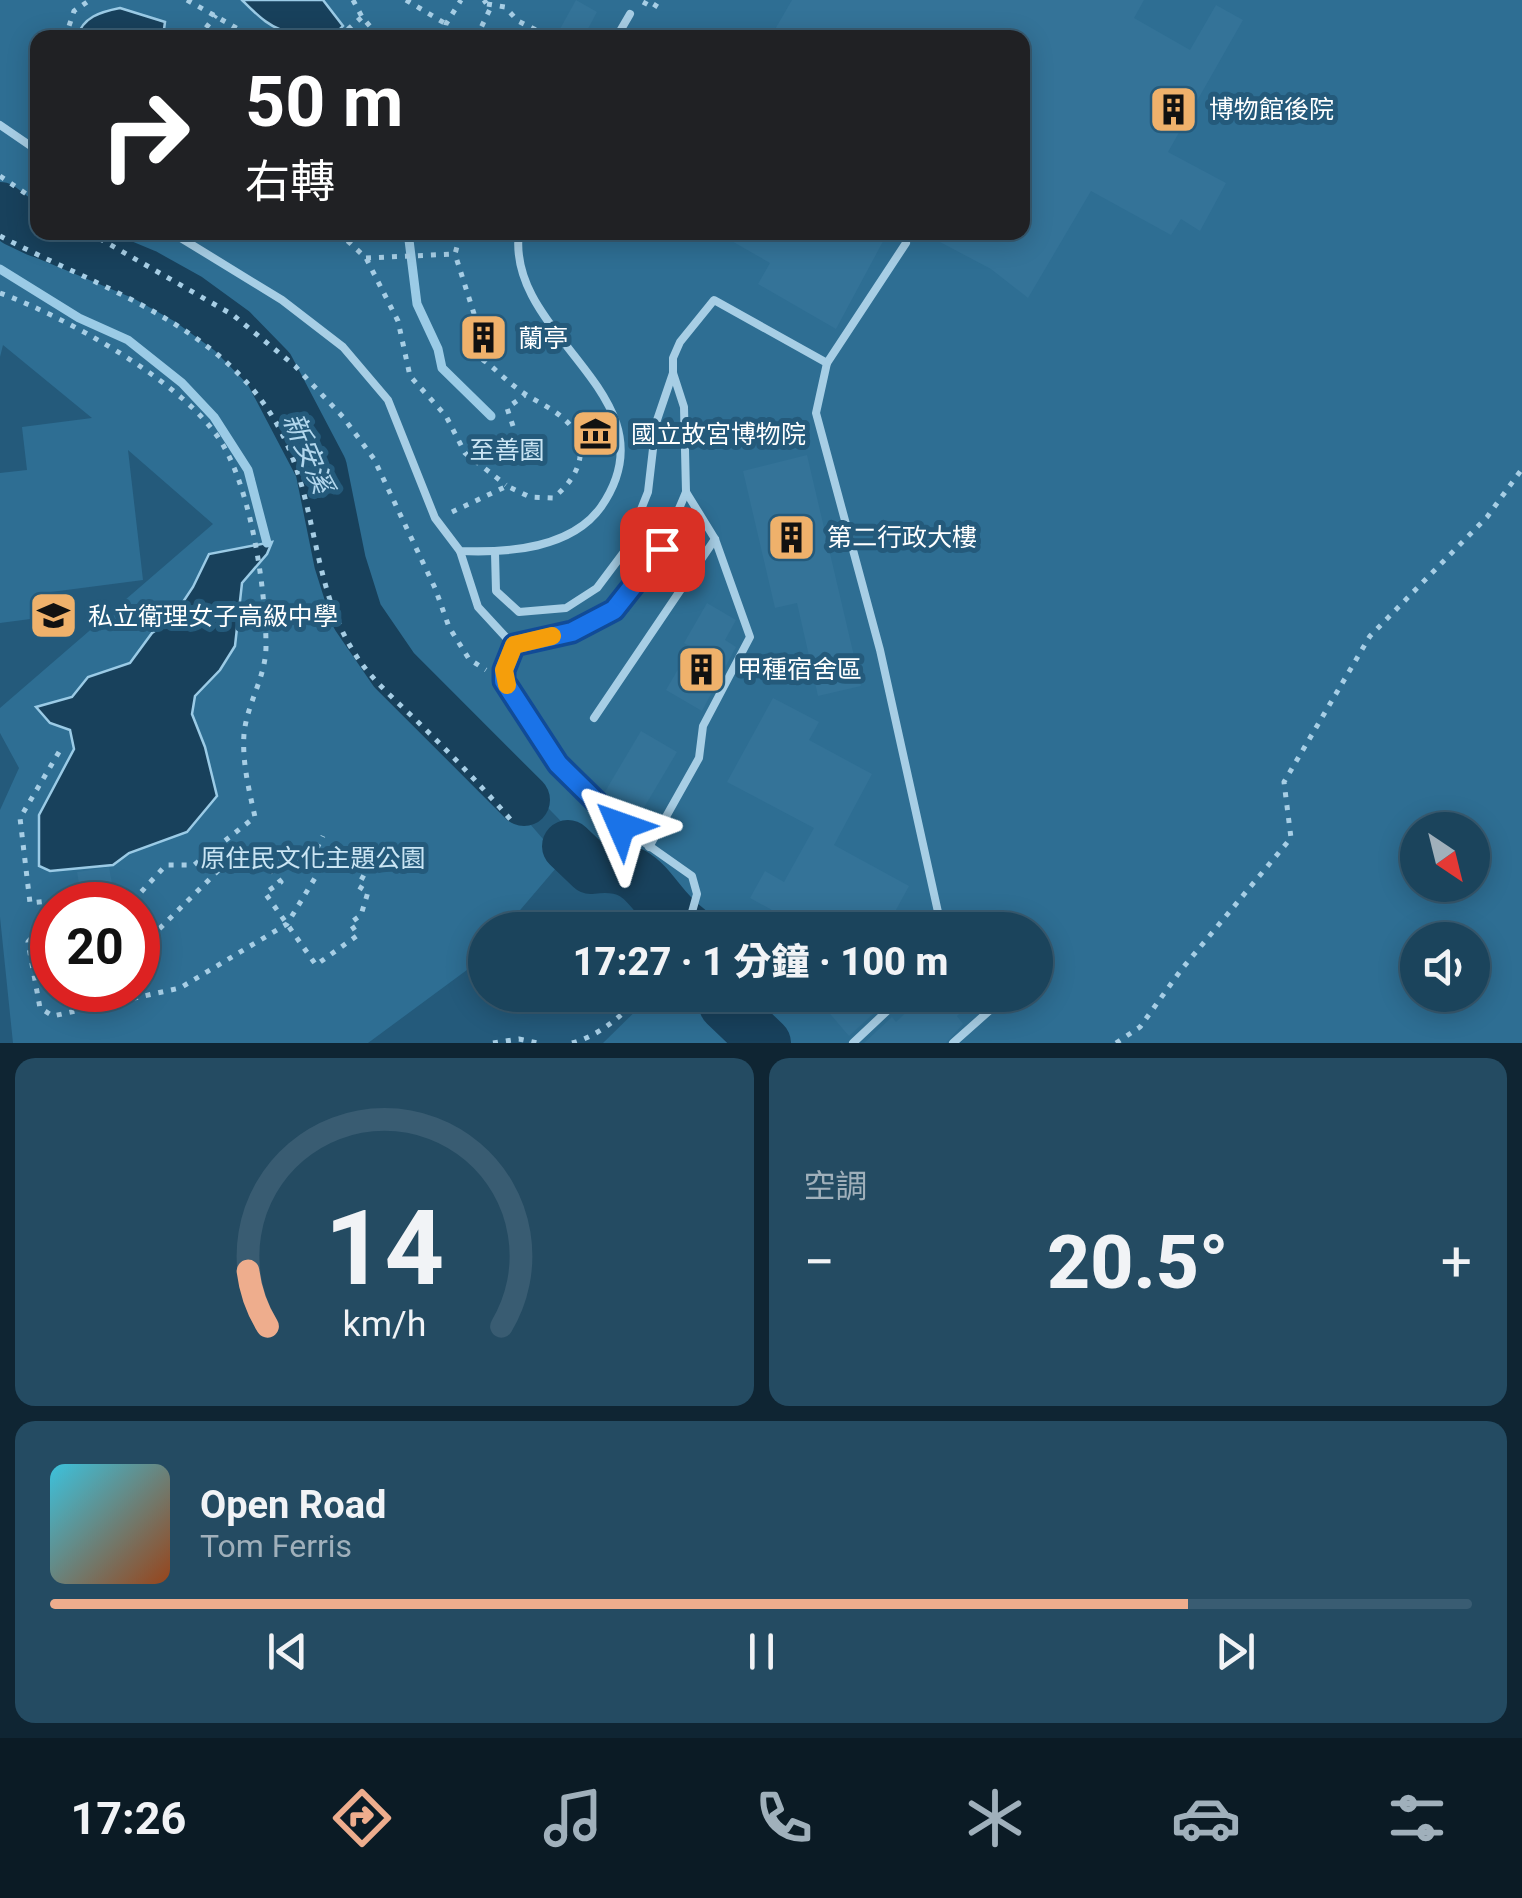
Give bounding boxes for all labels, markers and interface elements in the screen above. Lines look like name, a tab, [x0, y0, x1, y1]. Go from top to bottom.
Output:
text: 50 m	[245, 61, 403, 143]
icon: right	[80, 70, 210, 200]
building icon: 博物館後院	[1148, 83, 1200, 135]
place label: 博物館後院	[1209, 95, 1334, 124]
text: 右轉	[245, 155, 335, 208]
building icon: 蘭亭	[457, 312, 509, 364]
place label: 蘭亭	[518, 324, 568, 353]
water label: 新安溪	[276, 408, 341, 502]
museum icon: 國立故宮博物院	[570, 408, 622, 460]
place label: 國立故宮博物院	[631, 420, 806, 449]
park label: 至善園	[469, 436, 545, 465]
pin	[620, 507, 705, 592]
building icon: 第二行政大樓	[766, 511, 818, 563]
icon: arrive	[635, 522, 690, 577]
place label: 第二行政大樓	[827, 523, 977, 552]
school or university icon: 私立衛理女子高級中學	[27, 590, 79, 642]
place label: 私立衛理女子高級中學	[88, 602, 338, 631]
building icon: 甲種宿舍區	[676, 643, 728, 695]
place label: 甲種宿舍區	[737, 655, 862, 684]
position arrow	[569, 774, 673, 878]
north arrow	[1400, 812, 1490, 902]
map controls	[1400, 812, 1490, 1012]
park label: 原住民文化主題公園	[200, 844, 426, 873]
speed limit sign: 20	[30, 882, 160, 1012]
button: sound	[1400, 922, 1490, 1012]
text: 17:27 · 1 分鐘 · 100 m	[573, 940, 948, 984]
text: 空調	[804, 1167, 868, 1205]
text: 14	[325, 1188, 444, 1309]
text: 20.5°	[1047, 1218, 1229, 1306]
text: −	[804, 1230, 835, 1294]
text: +	[1441, 1230, 1472, 1294]
text: km/h	[342, 1303, 426, 1345]
text: Open Road	[200, 1483, 386, 1527]
text: Tom Ferris	[200, 1527, 352, 1565]
icon: previous	[260, 1624, 315, 1679]
icon: pause	[734, 1624, 789, 1679]
icon: next	[1208, 1624, 1263, 1679]
icon: directions	[327, 1783, 397, 1853]
icon: music	[538, 1783, 608, 1853]
icon: phone	[749, 1783, 819, 1853]
icon: climate	[960, 1783, 1030, 1853]
icon: car	[1171, 1783, 1241, 1853]
icon: filters	[1382, 1783, 1452, 1853]
text: 17:26	[70, 1792, 186, 1845]

